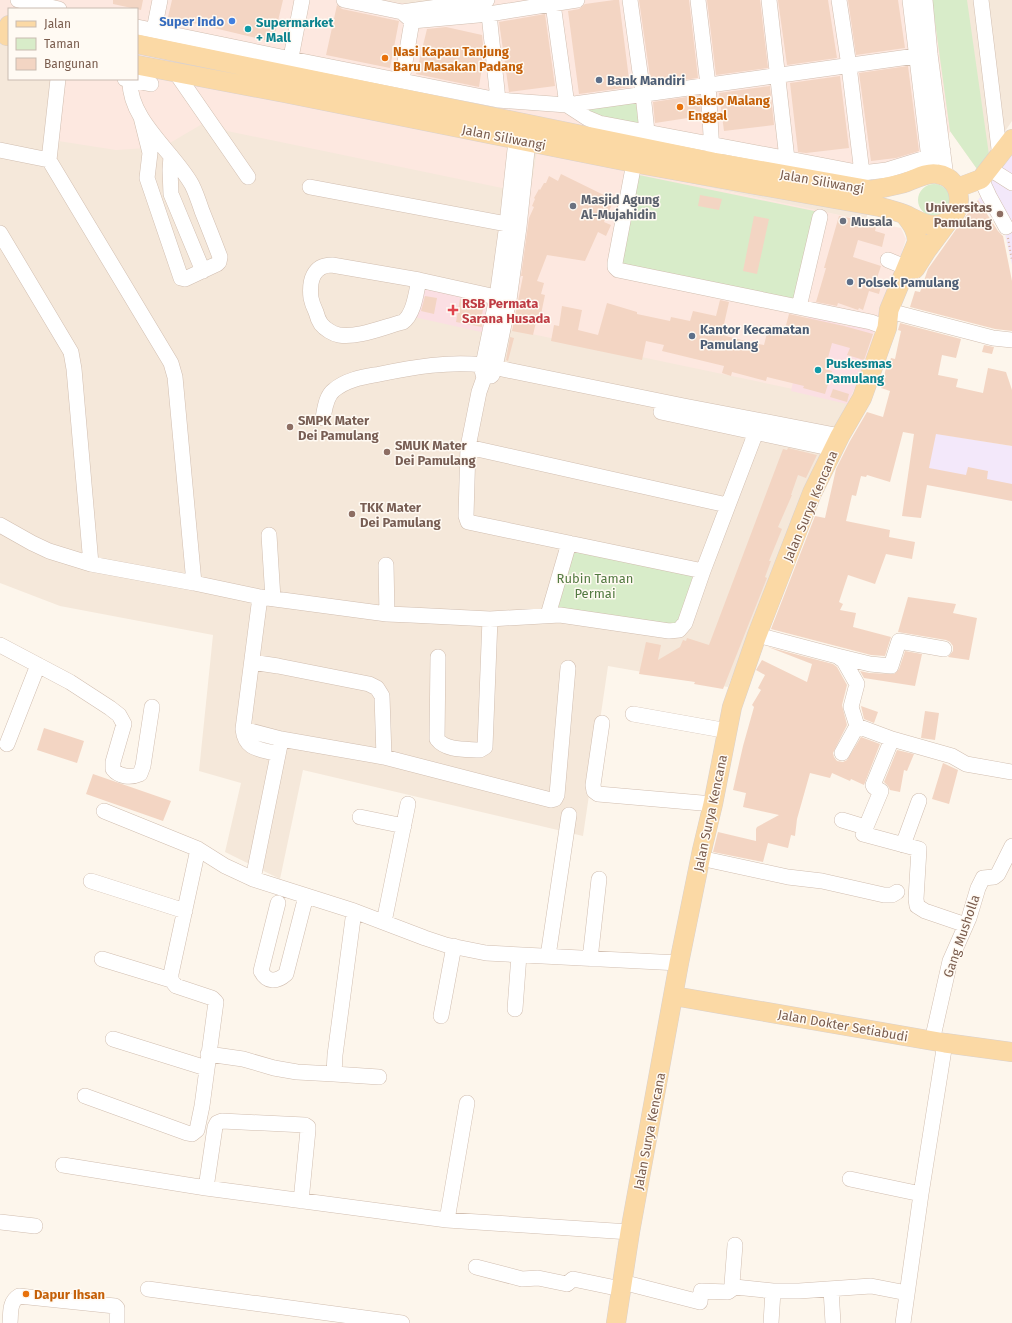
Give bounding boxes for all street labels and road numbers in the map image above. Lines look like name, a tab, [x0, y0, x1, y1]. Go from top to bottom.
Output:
street label: Jalan Siliwangi	[461, 122, 547, 153]
street label: Jalan Siliwangi	[779, 167, 865, 196]
street label: Jalan Surya Kencana	[780, 448, 841, 564]
street label: Jalan Surya Kencana	[691, 753, 730, 873]
street label: Gang Musholla	[940, 893, 983, 980]
street label: Jalan Dokter Setiabudi	[777, 1007, 909, 1044]
street label: Jalan Surya Kencana	[631, 1071, 668, 1191]

